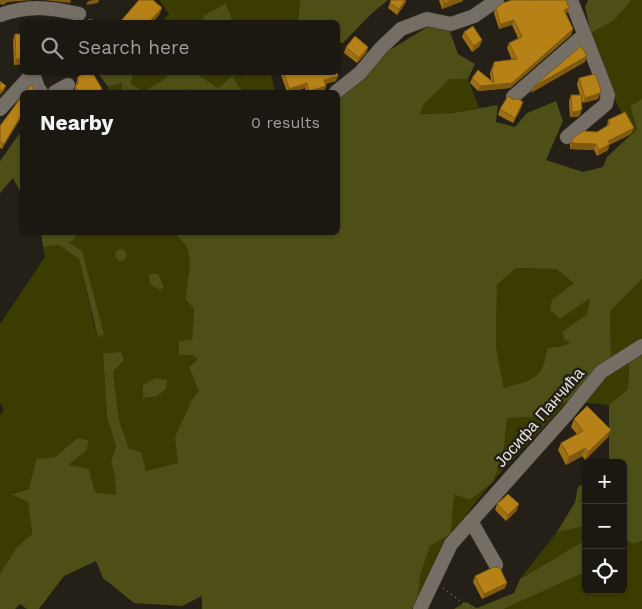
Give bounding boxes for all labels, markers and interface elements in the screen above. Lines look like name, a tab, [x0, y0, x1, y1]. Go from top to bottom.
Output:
search box	[20, 20, 340, 75]
icon: search	[38, 34, 66, 62]
text: Search here	[78, 36, 189, 59]
text: Nearby	[40, 110, 113, 135]
text: 0 results	[251, 113, 320, 132]
street label: Јосифа Панчића	[491, 364, 588, 471]
map controls	[582, 459, 627, 594]
button: +	[582, 459, 627, 504]
button: −	[582, 504, 627, 549]
button: locate	[582, 549, 627, 594]

